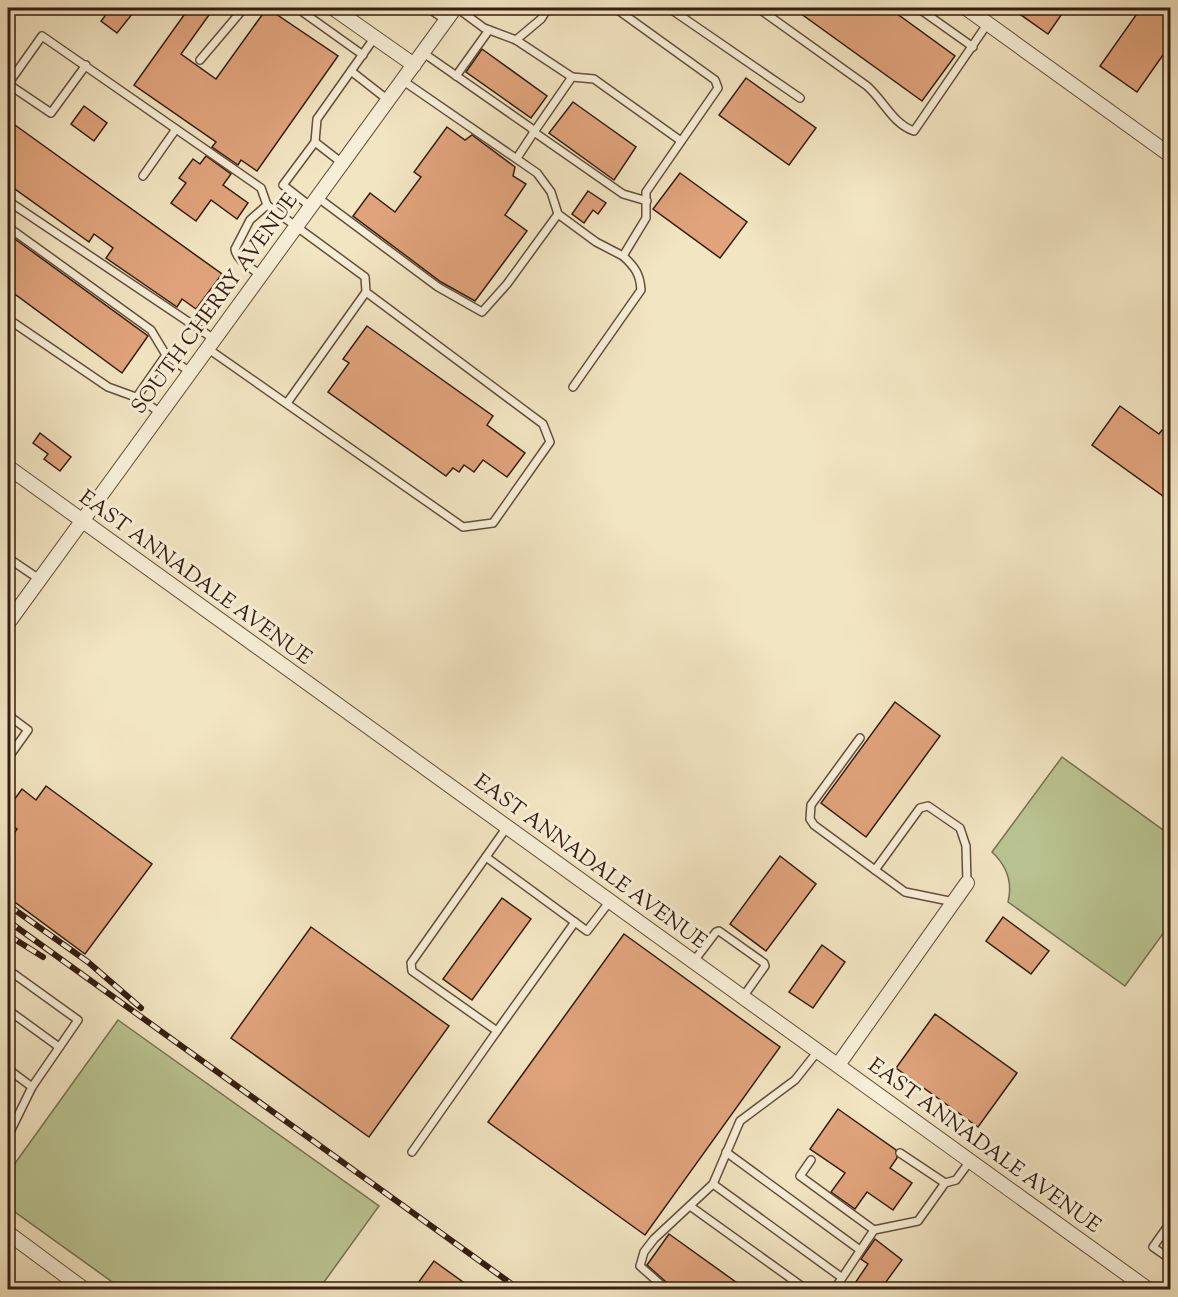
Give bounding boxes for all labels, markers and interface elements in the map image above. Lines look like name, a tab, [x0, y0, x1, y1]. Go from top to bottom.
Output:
street label: SOUTH CHERRY AVENUE	[125, 187, 306, 421]
street label: EAST ANNADALE AVENUE	[72, 484, 318, 674]
street label: EAST ANNADALE AVENUE	[467, 768, 713, 958]
street label: EAST ANNADALE AVENUE	[861, 1052, 1107, 1242]

